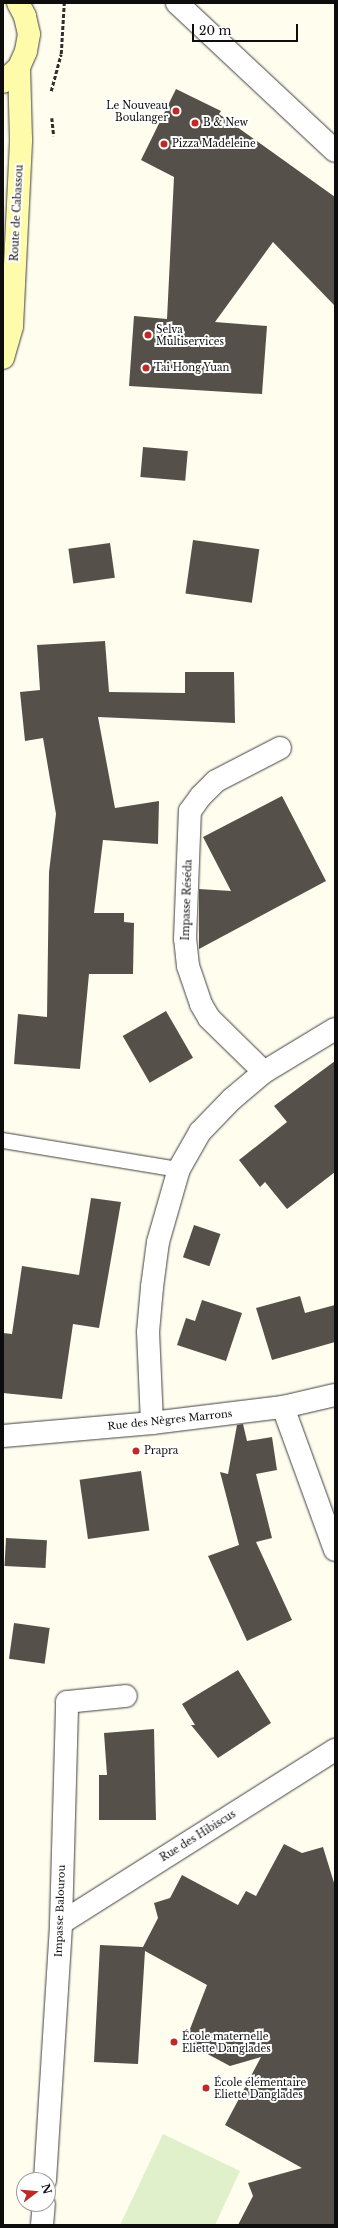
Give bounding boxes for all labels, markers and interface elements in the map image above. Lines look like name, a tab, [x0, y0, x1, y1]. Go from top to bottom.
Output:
scale bar	[194, 16, 300, 42]
text: 20 m	[199, 23, 231, 38]
place label: Le Nouveau Boulanger	[106, 99, 168, 122]
marker: Le Nouveau Boulanger	[171, 106, 181, 116]
place label: B & New	[203, 117, 248, 129]
marker: B & New	[190, 118, 200, 128]
place label: Pizza Madeleine	[172, 138, 256, 150]
marker: Pizza Madeleine	[159, 139, 169, 149]
street label: Route de Cabassou	[8, 164, 26, 262]
place label: Selva Multiservices	[156, 323, 224, 346]
marker: Selva Multiservices	[143, 330, 153, 340]
place label: Tai Hong Yuan	[154, 362, 230, 374]
marker: Tai Hong Yuan	[141, 363, 151, 373]
street label: Impasse Réséda	[180, 859, 194, 941]
street label: Rue des Nègres Marrons	[107, 1407, 233, 1433]
place label: Prapra	[144, 1445, 178, 1457]
marker: Prapra	[131, 1446, 141, 1456]
street label: Rue des Hibiscus	[158, 1808, 238, 1864]
street label: Impasse Balourou	[52, 1865, 68, 1957]
place label: École maternelle Eliette Danglades	[182, 2030, 271, 2054]
marker: École maternelle Eliette Danglades	[169, 2037, 179, 2047]
place label: École élémentaire Eliette Danglades	[214, 2076, 306, 2100]
marker: École élémentaire Eliette Danglades	[201, 2083, 211, 2093]
north arrow	[16, 2172, 56, 2212]
text: N	[38, 2182, 55, 2196]

